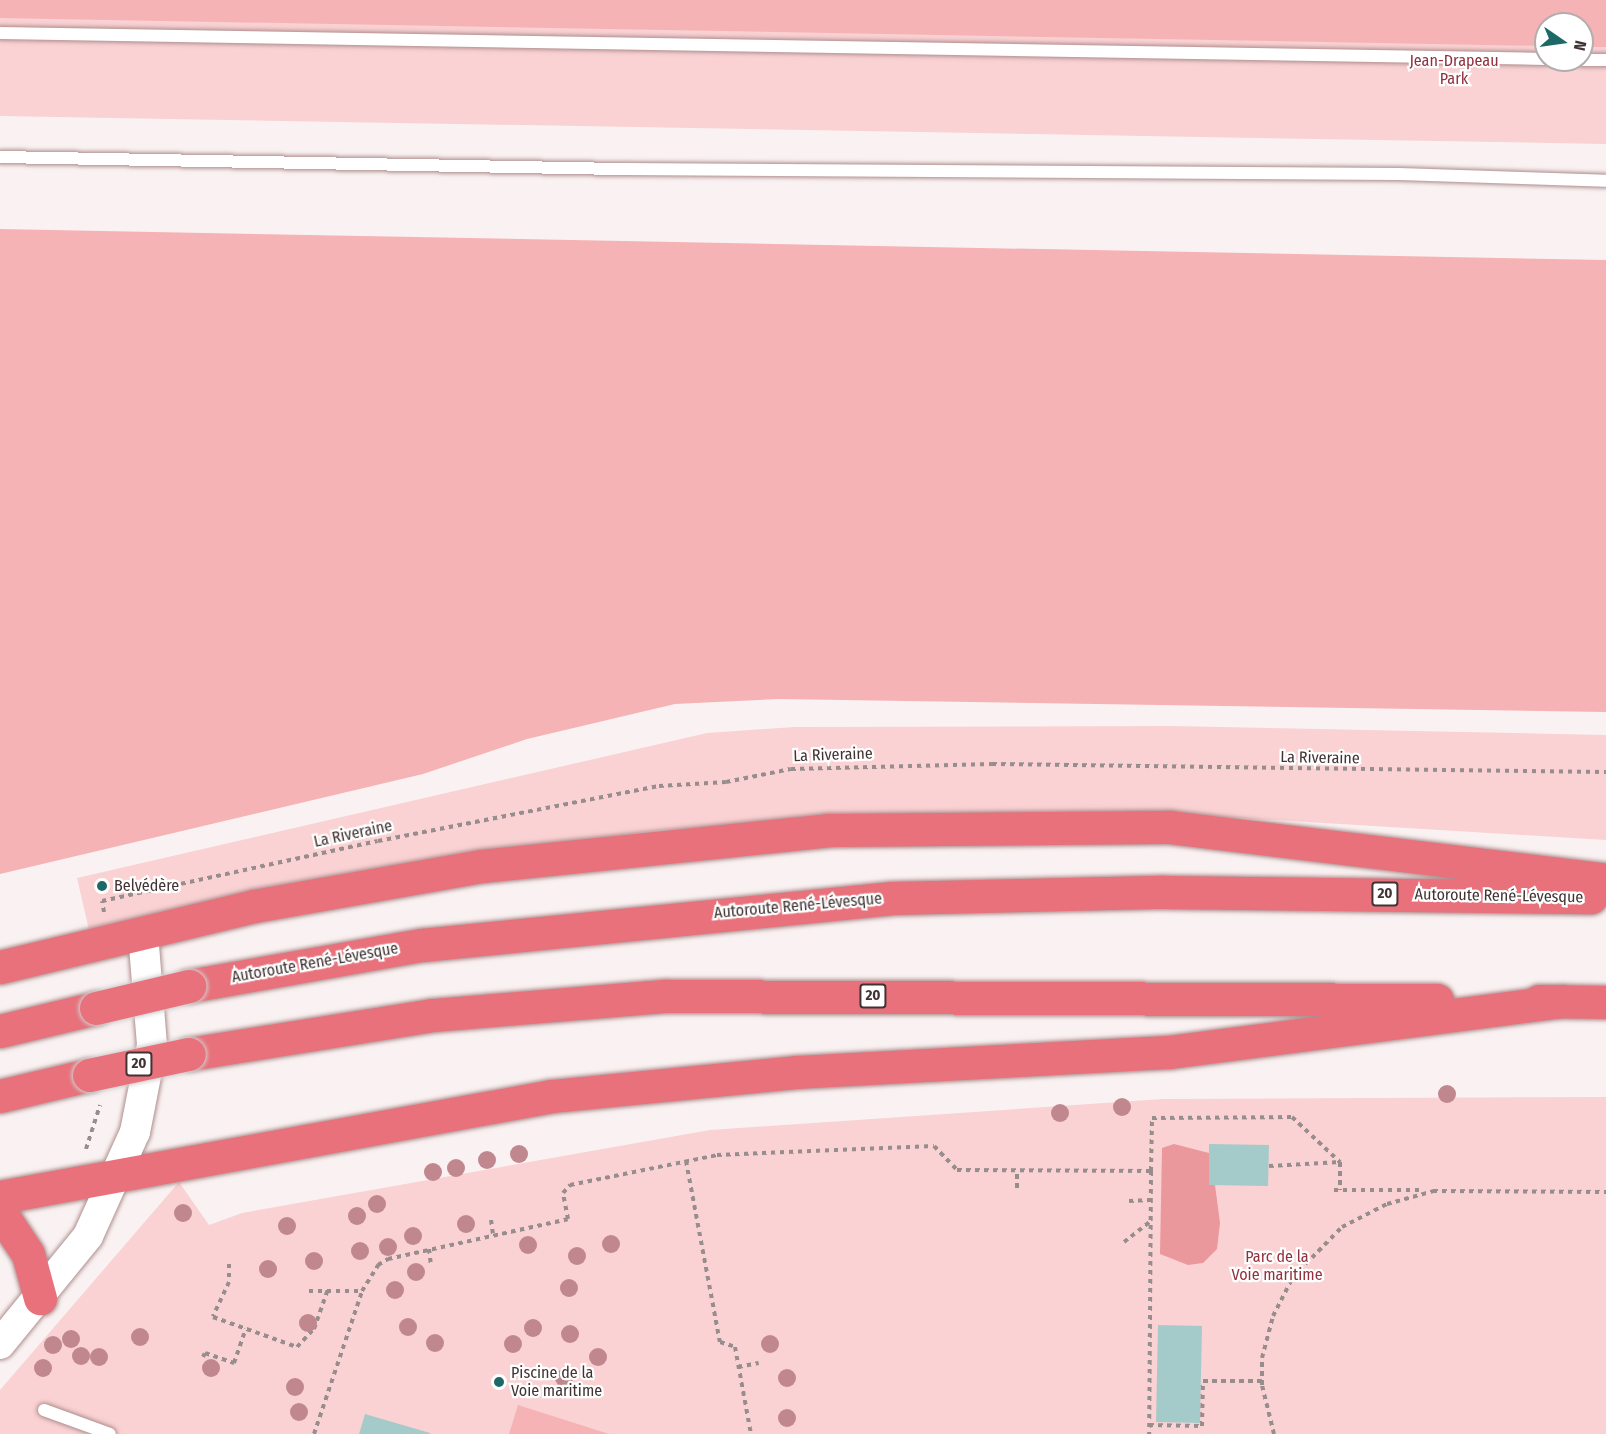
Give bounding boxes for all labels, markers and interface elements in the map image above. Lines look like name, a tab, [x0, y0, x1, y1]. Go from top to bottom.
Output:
north arrow	[1534, 12, 1594, 72]
text: N	[1570, 39, 1590, 53]
park label: Jean-Drapeau Park	[1409, 51, 1499, 89]
street label: La Riveraine	[793, 744, 873, 766]
street label: La Riveraine	[1280, 748, 1360, 768]
street label: La Riveraine	[312, 816, 394, 852]
place label: Belvédère	[114, 876, 179, 896]
marker: Belvédère	[95, 879, 109, 893]
road number: 20	[1370, 882, 1400, 906]
street label: Autoroute René-Lévesque	[1415, 885, 1583, 907]
street label: Autoroute René-Lévesque	[713, 889, 883, 923]
street label: Autoroute René-Lévesque	[230, 939, 400, 987]
road number: 20	[858, 984, 888, 1008]
road number: 20	[124, 1052, 154, 1076]
park label: Parc de la Voie maritime	[1231, 1247, 1323, 1285]
place label: Piscine de la Voie maritime	[511, 1363, 602, 1401]
marker: Piscine de la Voie maritime	[492, 1375, 506, 1389]

